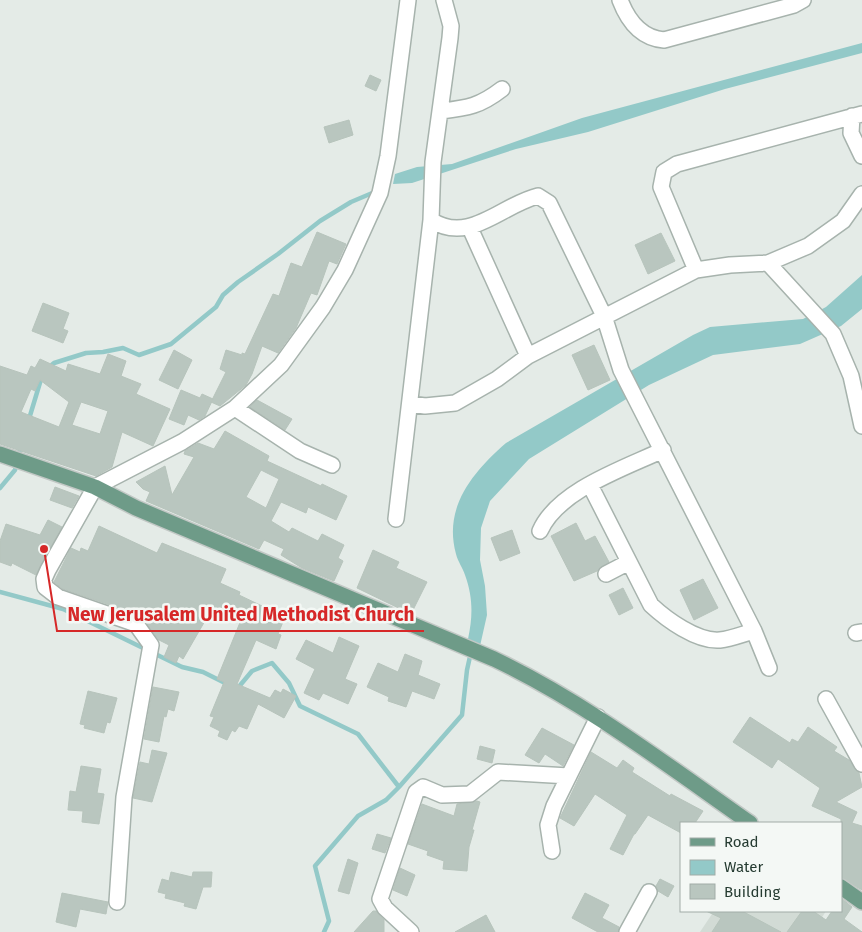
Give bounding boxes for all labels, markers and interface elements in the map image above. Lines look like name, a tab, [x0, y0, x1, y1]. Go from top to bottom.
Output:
callout: New Jerusalem United Methodist Church	[57, 597, 424, 631]
text: New Jerusalem United Methodist Church	[68, 603, 414, 626]
legend	[680, 822, 842, 912]
text: Road	[724, 833, 759, 851]
text: Water	[724, 858, 763, 876]
text: Building	[724, 883, 780, 901]

